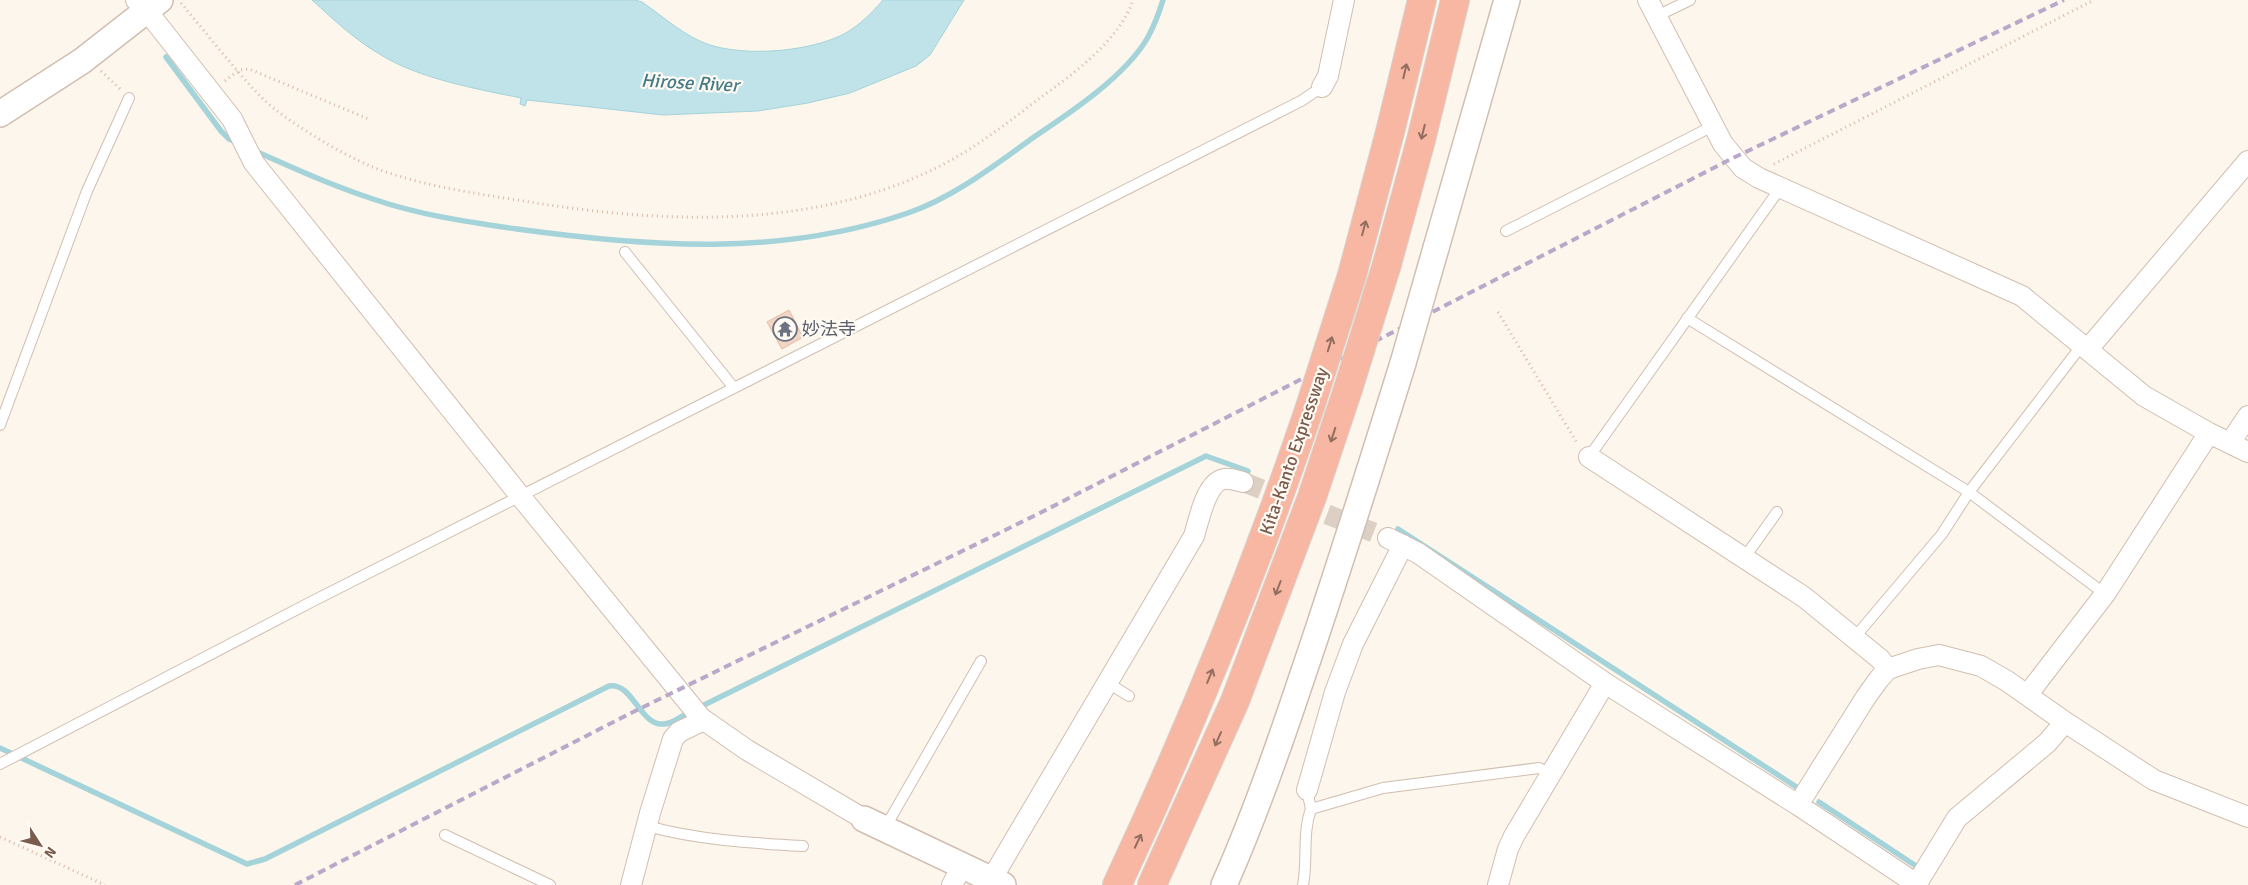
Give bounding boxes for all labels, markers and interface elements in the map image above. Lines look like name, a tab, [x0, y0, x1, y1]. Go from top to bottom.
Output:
one-way arrow	[1401, 63, 1410, 79]
water label: Hirose River	[641, 68, 742, 98]
one-way arrow	[1418, 124, 1427, 140]
one-way arrow	[1360, 220, 1370, 236]
temple icon: 妙法寺	[772, 316, 798, 342]
place label: 妙法寺	[802, 318, 856, 340]
one-way arrow	[1326, 336, 1335, 352]
street label: Kita-Kanto Expressway	[1255, 364, 1333, 538]
one-way arrow	[1328, 427, 1337, 442]
one-way arrow	[1273, 580, 1282, 595]
one-way arrow	[1206, 669, 1216, 684]
one-way arrow	[1212, 731, 1222, 746]
north arrow	[15, 820, 65, 870]
one-way arrow	[1133, 834, 1143, 849]
text: N	[40, 843, 60, 861]

